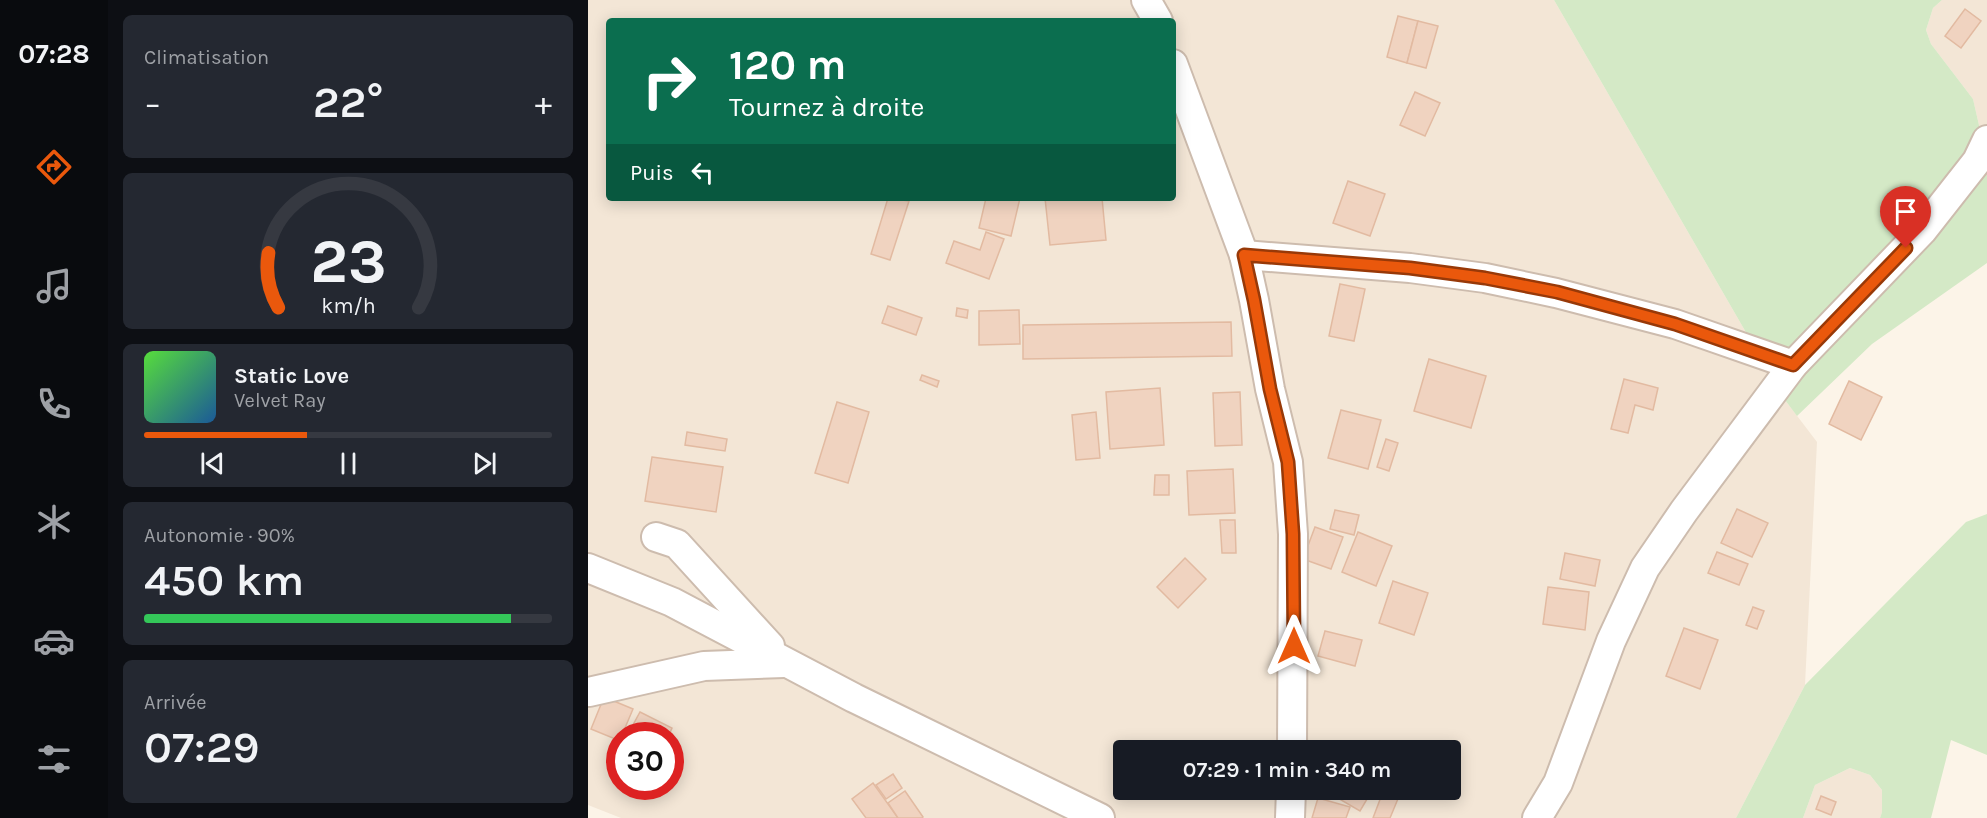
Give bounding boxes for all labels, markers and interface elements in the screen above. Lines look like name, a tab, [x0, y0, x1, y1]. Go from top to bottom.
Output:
text: 07:28	[18, 38, 90, 70]
text: 120 m	[729, 40, 846, 90]
icon: right	[630, 42, 708, 120]
text: Climatisation	[144, 46, 269, 69]
text: 22°	[313, 76, 383, 128]
text: −	[144, 84, 161, 122]
text: +	[535, 84, 552, 122]
text: Tournez à droite	[729, 91, 924, 123]
icon: directions	[33, 146, 75, 188]
icon: left	[686, 156, 719, 189]
text: Puis	[630, 160, 674, 186]
pin	[1880, 186, 1931, 248]
icon: arrive	[1889, 195, 1922, 228]
text: 23	[310, 225, 386, 298]
icon: music	[33, 265, 75, 307]
text: km/h	[321, 293, 375, 318]
text: Static Love	[234, 363, 349, 389]
icon: phone	[33, 383, 75, 425]
text: Velvet Ray	[234, 389, 326, 412]
icon: previous	[196, 447, 229, 480]
icon: pause	[332, 447, 365, 480]
icon: next	[468, 447, 501, 480]
icon: climate	[33, 501, 75, 543]
text: Autonomie · 90%	[144, 524, 295, 547]
text: 450 km	[144, 554, 304, 606]
position arrow	[1262, 614, 1326, 678]
icon: car	[33, 620, 75, 662]
text: Arrivée	[144, 691, 207, 714]
text: 07:29	[144, 721, 260, 773]
speed limit sign: 30	[606, 722, 684, 800]
icon: filters	[33, 738, 75, 780]
text: 07:29 · 1 min · 340 m	[1183, 757, 1391, 783]

